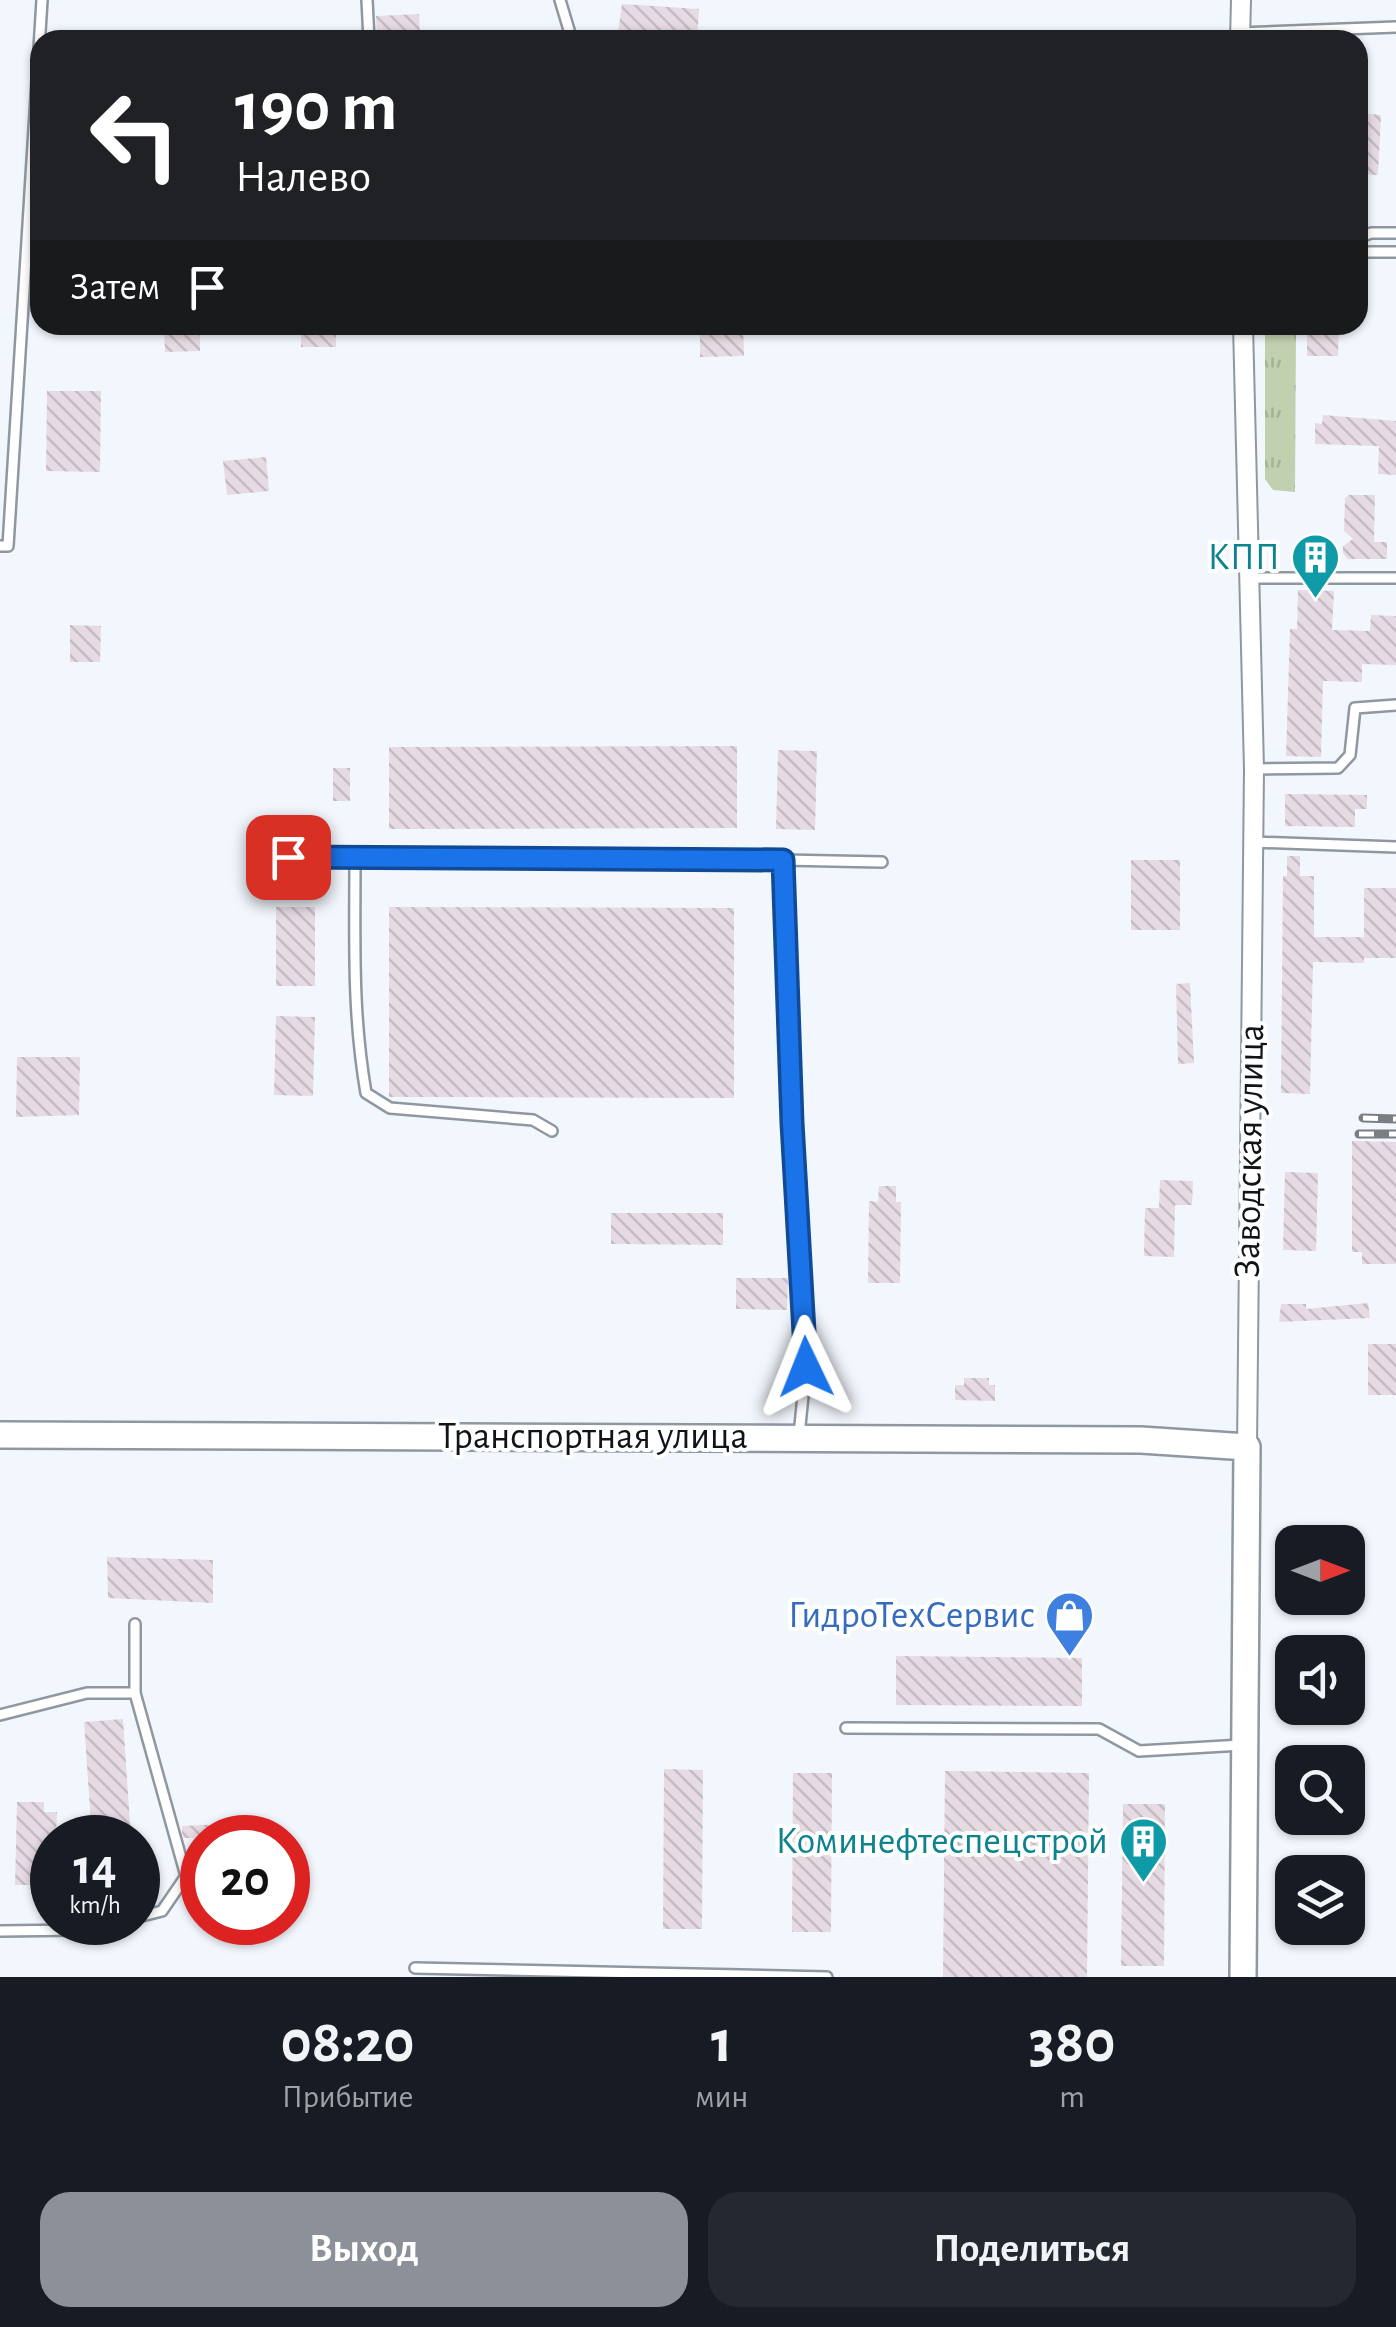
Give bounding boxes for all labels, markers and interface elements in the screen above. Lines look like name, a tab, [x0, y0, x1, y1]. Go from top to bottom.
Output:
icon: left	[70, 70, 200, 200]
text: 190 m	[235, 73, 398, 143]
text: Налево	[235, 155, 371, 200]
icon: arrive	[180, 260, 235, 315]
text: Затем	[70, 269, 160, 307]
building icon: КПП	[1289, 532, 1341, 600]
place label: КПП	[1208, 539, 1280, 577]
pin	[246, 815, 331, 900]
icon: arrive	[261, 830, 316, 885]
street label: Заводская улица	[1229, 1024, 1271, 1278]
position arrow	[754, 1315, 858, 1419]
street label: Транспортная улица	[438, 1418, 748, 1456]
north arrow	[1275, 1525, 1365, 1615]
map controls	[1275, 1525, 1365, 1945]
shop icon: ГидроТехСервис	[1044, 1590, 1096, 1658]
place label: ГидроТехСервис	[788, 1597, 1035, 1635]
button: sound	[1275, 1635, 1365, 1725]
button: search	[1275, 1745, 1365, 1835]
speed limit sign: 20	[180, 1815, 310, 1945]
building icon: Коминефтеспецстрой	[1117, 1816, 1169, 1884]
place label: Коминефтеспецстрой	[776, 1823, 1108, 1861]
text: 14	[73, 1843, 117, 1893]
button: layers	[1275, 1855, 1365, 1945]
text: km/h	[69, 1893, 121, 1918]
text: 08:20	[281, 2013, 415, 2073]
text: 1	[711, 2013, 732, 2073]
text: 380	[1029, 2013, 1115, 2073]
text: Прибытие	[282, 2081, 413, 2113]
text: мин	[695, 2081, 748, 2113]
text: m	[1059, 2081, 1085, 2113]
button: Выход	[40, 2192, 688, 2307]
button: Поделиться	[708, 2192, 1356, 2307]

